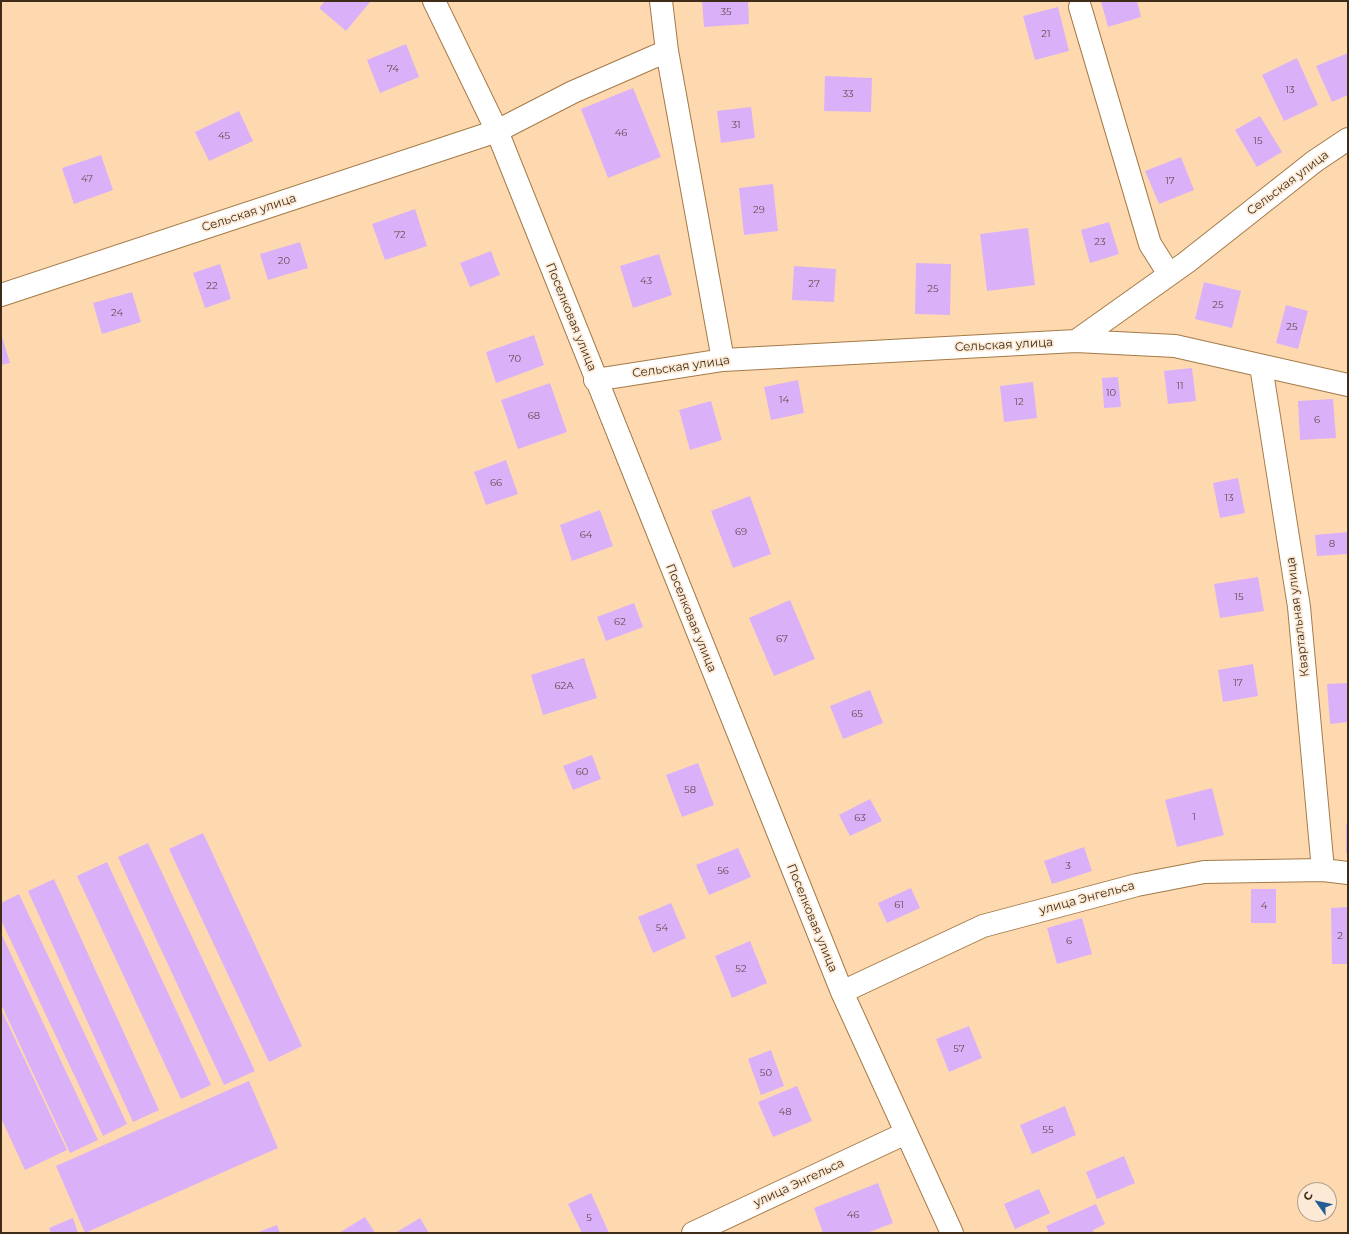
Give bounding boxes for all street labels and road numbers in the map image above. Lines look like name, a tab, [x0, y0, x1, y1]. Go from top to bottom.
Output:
street label: Сельская улица	[1244, 148, 1332, 218]
street label: Сельская улица	[200, 191, 298, 235]
street label: Поселковая улица	[543, 261, 599, 373]
street label: Сельская улица	[954, 335, 1054, 355]
street label: Сельская улица	[631, 353, 731, 381]
street label: Квартальная улица	[1284, 556, 1312, 678]
street label: Поселковая улица	[663, 562, 719, 674]
street label: Поселковая улица	[784, 862, 840, 974]
street label: улица Энгельса	[1038, 878, 1136, 918]
street label: улица Энгельса	[752, 1156, 846, 1210]

